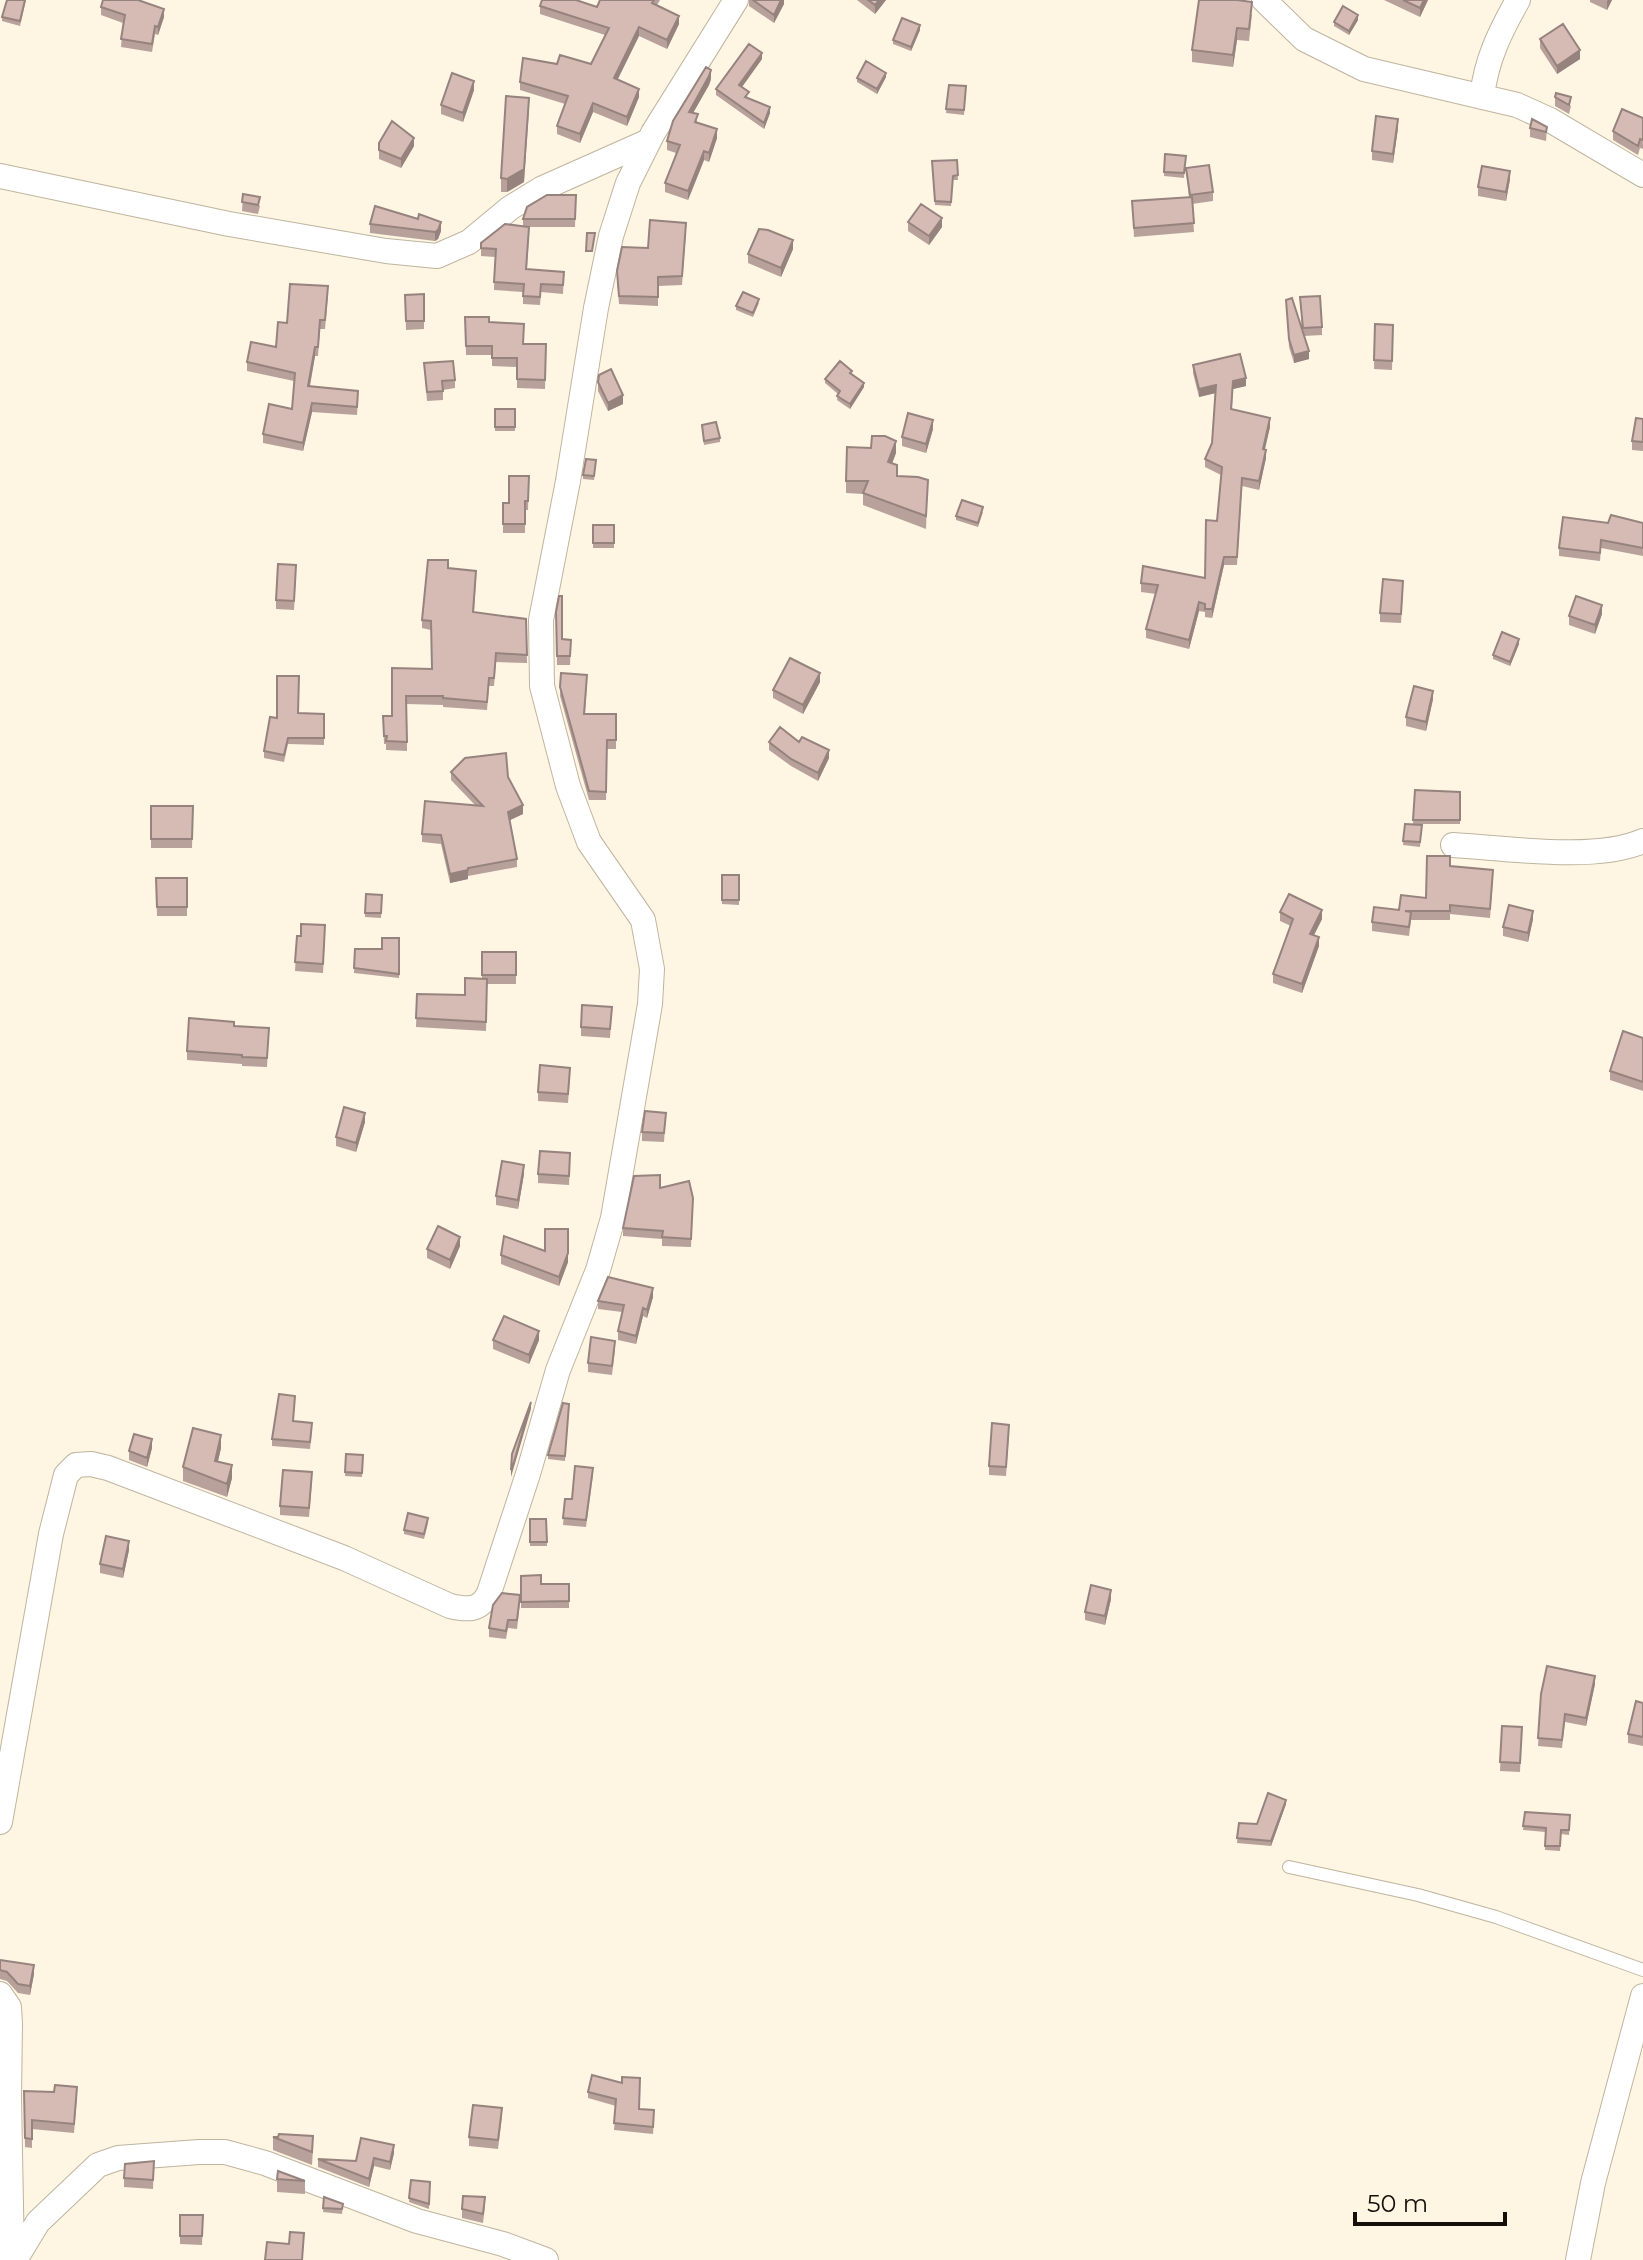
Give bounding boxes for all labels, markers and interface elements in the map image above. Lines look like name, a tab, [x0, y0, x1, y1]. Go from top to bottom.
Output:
scale bar	[1355, 2176, 1505, 2226]
text: 50 m	[1367, 2189, 1428, 2218]

